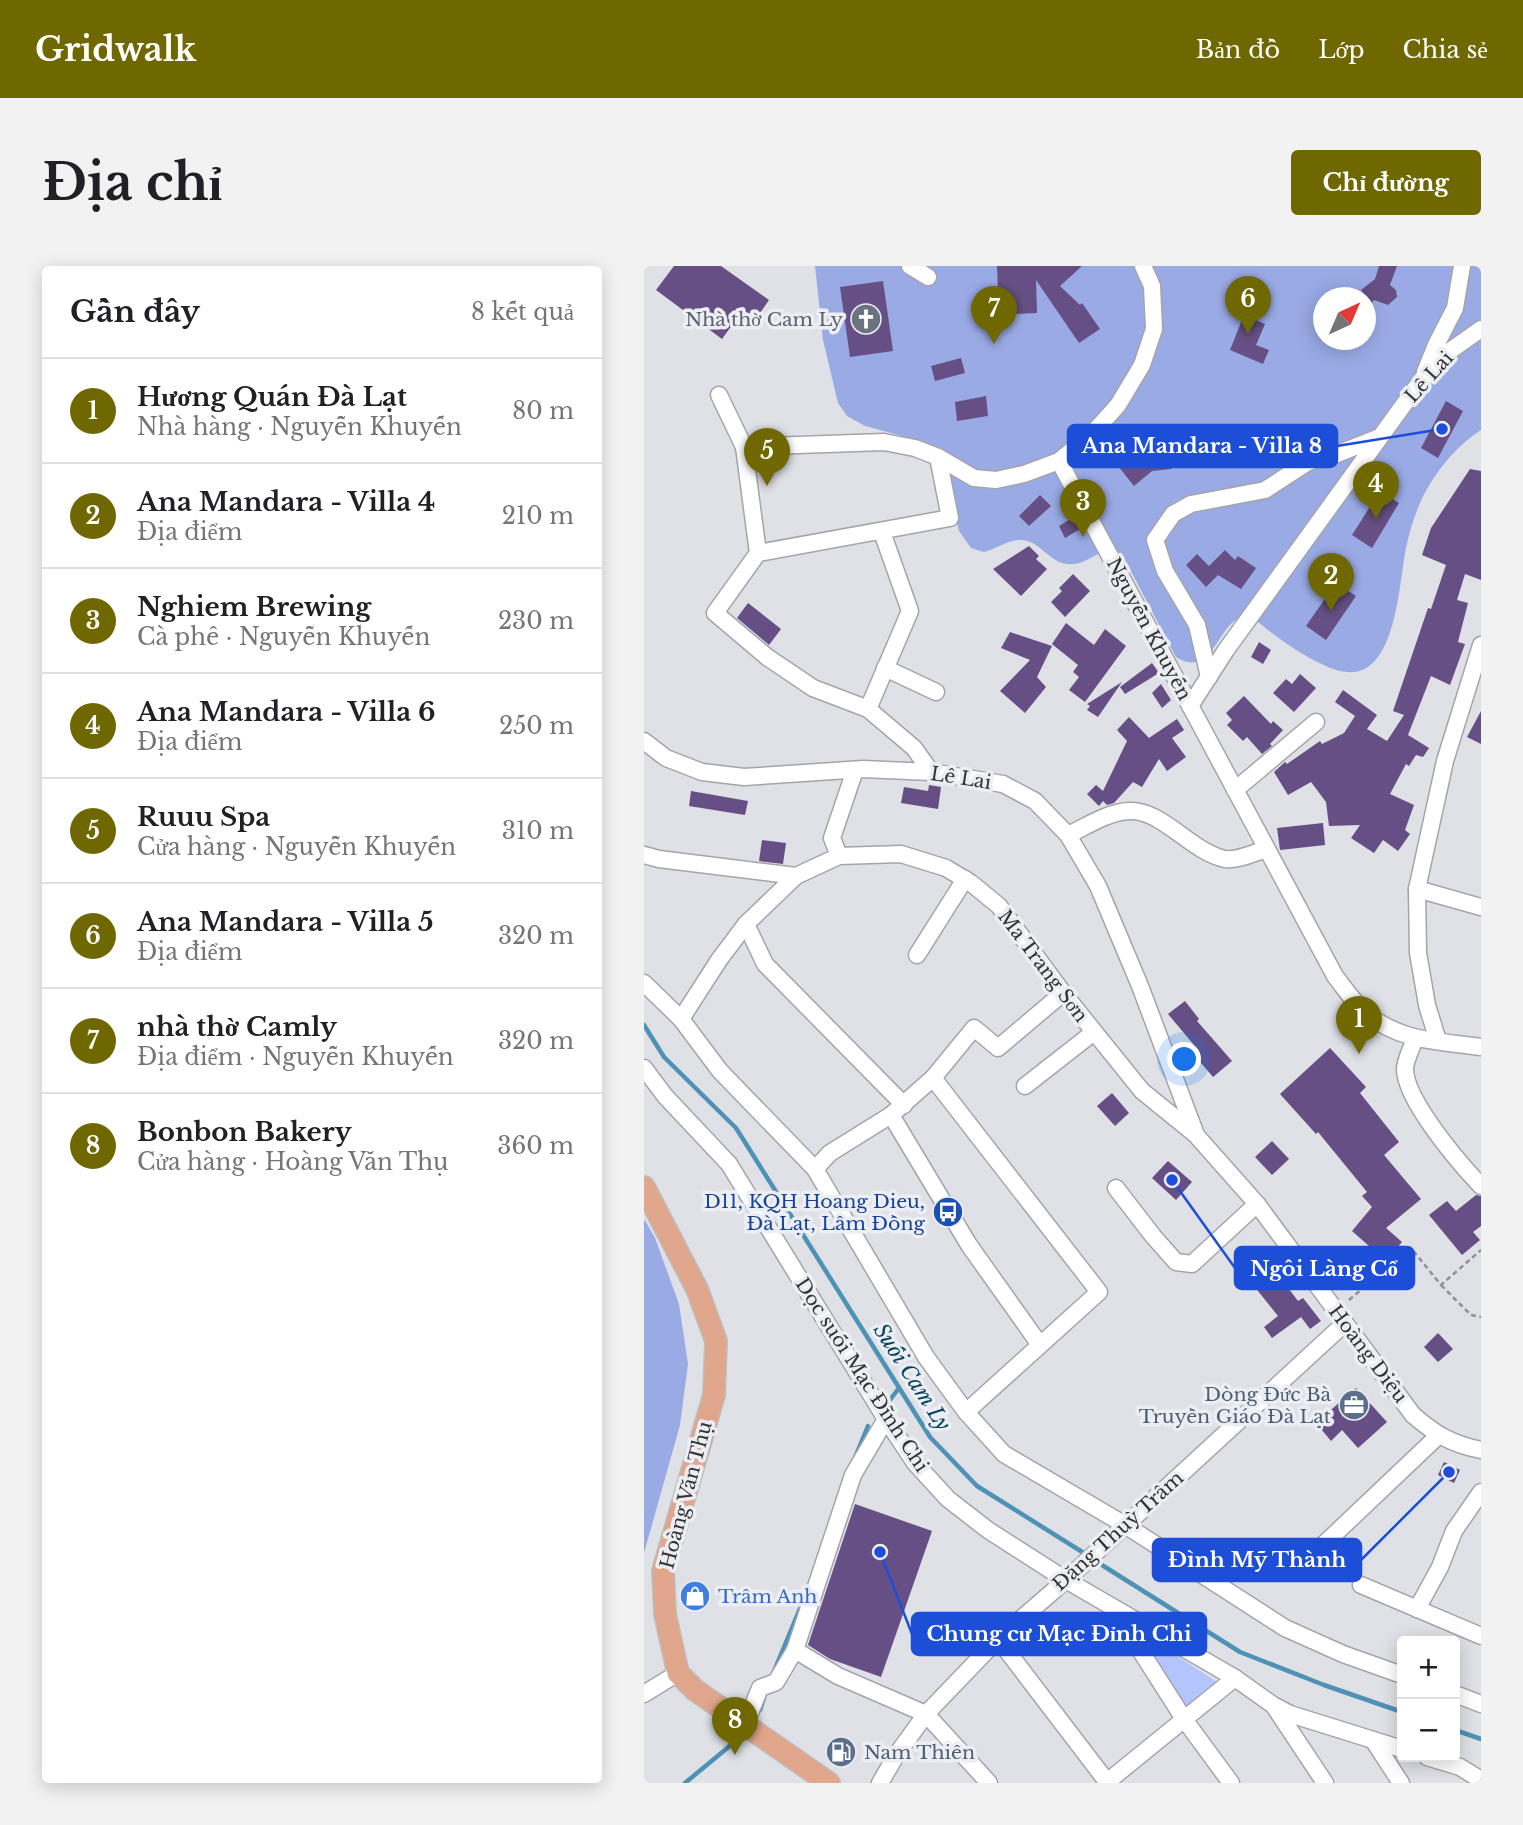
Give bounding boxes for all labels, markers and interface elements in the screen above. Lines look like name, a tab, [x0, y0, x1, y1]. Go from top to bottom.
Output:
text: Gridwalk	[35, 29, 196, 70]
text: Bản đồ	[1196, 35, 1280, 64]
text: Lớp	[1318, 35, 1365, 64]
text: Chia sẻ	[1403, 35, 1488, 64]
button: Chỉ đường	[1291, 150, 1481, 215]
text: Địa chỉ	[42, 152, 222, 213]
pin: 6	[1225, 276, 1271, 334]
pin: 7	[971, 286, 1017, 344]
north arrow	[1313, 287, 1376, 350]
text: Gần đây	[70, 293, 200, 330]
text: 8 kết quả	[471, 298, 574, 326]
church icon: Nhà thờ Cam Ly	[849, 302, 883, 336]
place label: Nhà thờ Cam Ly	[685, 308, 843, 331]
street label: Lê Lai	[1400, 346, 1458, 407]
text: Hương Quán Đà Lạt	[137, 381, 407, 413]
text: 1	[88, 397, 98, 425]
text: 80 m	[512, 397, 574, 425]
text: Nhà hàng · Nguyễn Khuyến	[137, 413, 462, 441]
callout: Ana Mandara - Villa 8	[1068, 425, 1337, 467]
pin: 5	[744, 428, 790, 486]
text: Ana Mandara - Villa 8	[1081, 433, 1322, 459]
pin: 4	[1353, 461, 1399, 519]
pin: 3	[1060, 479, 1106, 537]
text: Ana Mandara - Villa 4	[137, 486, 435, 518]
text: 2	[86, 502, 100, 530]
text: 210 m	[502, 502, 574, 530]
text: Địa điểm	[137, 518, 242, 546]
pin: 2	[1308, 553, 1354, 611]
street label: Nguyễn Khuyến	[1102, 554, 1196, 704]
text: Nghiem Brewing	[137, 591, 371, 623]
text: 3	[86, 607, 100, 635]
text: 230 m	[498, 607, 574, 635]
text: Cà phê · Nguyễn Khuyến	[137, 623, 430, 651]
text: Ana Mandara - Villa 6	[137, 696, 436, 728]
text: 4	[85, 712, 101, 740]
text: 250 m	[499, 712, 574, 740]
text: Địa điểm	[137, 728, 242, 756]
street label: Lê Lai	[929, 762, 993, 794]
text: Ruuu Spa	[137, 801, 270, 833]
text: 5	[86, 817, 100, 845]
text: 310 m	[502, 817, 574, 845]
text: Cửa hàng · Nguyễn Khuyến	[137, 833, 456, 861]
street label: Ma Trang Sơn	[993, 905, 1093, 1027]
text: Ana Mandara - Villa 5	[137, 906, 434, 938]
text: 6	[85, 922, 101, 950]
text: 320 m	[498, 922, 574, 950]
text: Địa điểm	[137, 938, 242, 966]
pin: 1	[1336, 996, 1382, 1054]
text: nhà thờ Camly	[137, 1011, 337, 1043]
text: 7	[87, 1027, 99, 1055]
text: 320 m	[498, 1027, 574, 1055]
your location	[1167, 1042, 1201, 1076]
text: Địa điểm · Nguyễn Khuyến	[137, 1043, 454, 1071]
text: Bonbon Bakery	[137, 1116, 351, 1148]
text: 8	[86, 1132, 100, 1160]
text: 360 m	[497, 1132, 574, 1160]
text: Cửa hàng · Hoàng Văn Thụ	[137, 1148, 448, 1176]
place label: D11, KQH Hoang Dieu, Đà Lạt, Lâm Đồng	[704, 1190, 926, 1235]
bus stop icon: D11, KQH Hoang Dieu, Đà Lạt, Lâm Đồng	[931, 1195, 965, 1229]
callout: Ngôi Làng Cổ	[1235, 1247, 1414, 1289]
text: Ngôi Làng Cổ	[1250, 1256, 1399, 1282]
street label: Dọc suối Mạc Đĩnh Chi	[791, 1274, 934, 1477]
street label: Hoàng Diệu	[1324, 1301, 1412, 1408]
water label: Suối Cam Ly	[868, 1319, 956, 1436]
place label: Dòng Đức Bà Truyền Giáo Đà Lạt	[1139, 1383, 1332, 1428]
office icon: Dòng Đức Bà Truyền Giáo Đà Lạt	[1337, 1388, 1371, 1422]
street label: Hoàng Văn Thụ	[655, 1418, 717, 1571]
street label: Đặng Thuỳ Trâm	[1048, 1466, 1188, 1596]
callout: Đình Mỹ Thành	[1153, 1539, 1361, 1581]
text: Đình Mỹ Thành	[1168, 1547, 1346, 1573]
shop icon: Trâm Anh	[678, 1579, 712, 1613]
place label: Trâm Anh	[718, 1585, 817, 1608]
callout: Chung cư Mạc Đỉnh Chi	[912, 1613, 1206, 1655]
text: Chung cư Mạc Đỉnh Chi	[926, 1621, 1192, 1647]
map controls	[1397, 1636, 1460, 1762]
button: +	[1397, 1636, 1460, 1699]
pin: 8	[712, 1697, 758, 1755]
button: −	[1397, 1699, 1460, 1762]
fuel station icon: Nam Thiên	[824, 1735, 858, 1769]
place label: Nam Thiên	[864, 1741, 975, 1764]

